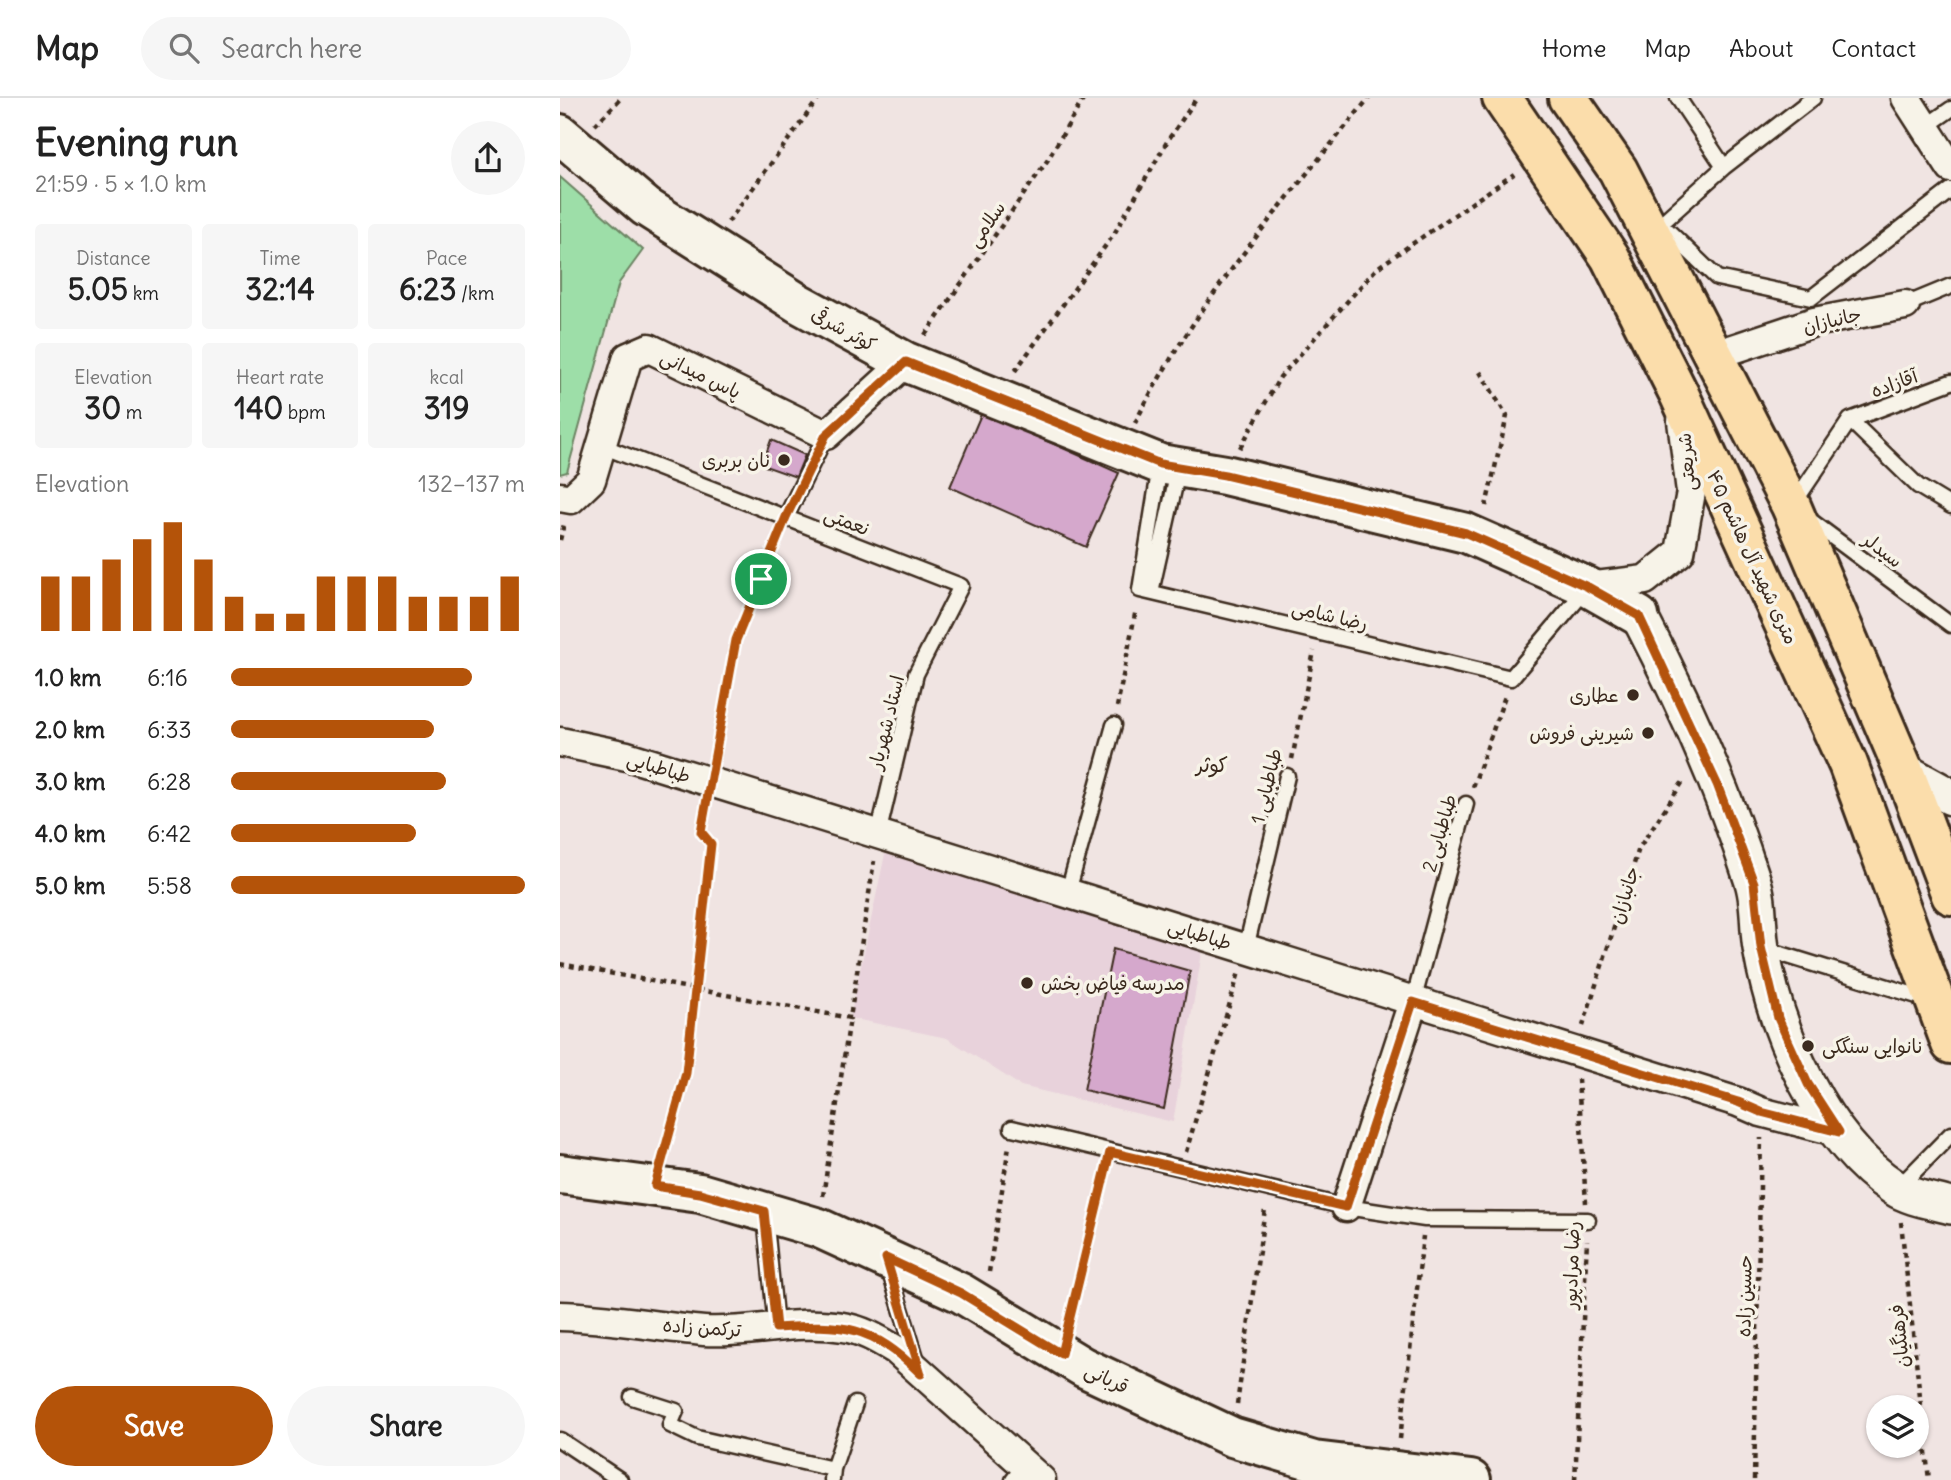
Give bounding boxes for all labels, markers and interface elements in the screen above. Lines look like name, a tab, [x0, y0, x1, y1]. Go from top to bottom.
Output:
search box	[141, 17, 631, 80]
text: Map	[35, 27, 99, 69]
icon: search	[165, 29, 203, 67]
text: Search here	[221, 32, 362, 65]
text: Home	[1542, 33, 1606, 63]
text: Map	[1644, 33, 1691, 63]
text: About	[1729, 33, 1793, 63]
text: Contact	[1831, 33, 1916, 63]
text: Evening run	[35, 119, 238, 166]
button: share	[451, 121, 525, 195]
text: 21:59 · 5 × 1.0 km	[35, 169, 207, 198]
street label: سلامی	[962, 196, 1011, 252]
text: Distance	[76, 246, 150, 270]
text: Time	[259, 246, 301, 270]
text: Pace	[426, 246, 467, 270]
text: 5.05	[68, 270, 128, 308]
text: 32:14	[245, 270, 315, 308]
text: 6:23	[399, 270, 457, 308]
text: km	[128, 281, 159, 305]
text: /km	[457, 281, 494, 305]
street label: کوثر شرقی	[807, 301, 881, 357]
street label: جانبازان	[1801, 302, 1863, 338]
street label: پاس میدانی	[656, 344, 745, 405]
street label: آقازاده	[1867, 363, 1922, 403]
text: Elevation	[74, 365, 152, 389]
text: Heart rate	[236, 365, 324, 389]
text: kcal	[430, 365, 464, 389]
text: 30	[84, 389, 121, 427]
text: 140	[234, 389, 283, 427]
text: 319	[424, 389, 470, 427]
text: m	[121, 400, 142, 424]
text: bpm	[283, 400, 326, 424]
street label: شریعتی	[1672, 432, 1701, 492]
place label: نان بربری	[702, 448, 770, 472]
marker: نان بربری	[776, 452, 792, 468]
street label: ۴۵ متری شهید آل هاشم	[1699, 466, 1804, 649]
text: Elevation	[35, 469, 129, 498]
text: 132–137 m	[418, 469, 525, 498]
street label: نعمتی	[821, 501, 873, 541]
street label: سیدلر	[1857, 526, 1907, 573]
pin	[731, 549, 791, 609]
icon: arrive	[742, 560, 780, 598]
street label: رضا شامی	[1289, 595, 1370, 636]
text: 1.0 km	[35, 663, 101, 692]
text: 6:16	[147, 663, 188, 692]
street label: استاد شهریار	[862, 673, 909, 773]
place label: عطاری	[1570, 683, 1619, 707]
marker: عطاری	[1625, 687, 1641, 703]
text: 2.0 km	[35, 715, 105, 744]
text: 6:33	[147, 715, 192, 744]
place label: شیرینی فروش	[1530, 721, 1634, 746]
marker: شیرینی فروش	[1640, 725, 1656, 741]
street label: طباطبایی	[624, 746, 694, 789]
street label: طباطبایی 1	[1245, 746, 1288, 827]
district label: کوثر	[1194, 751, 1228, 778]
text: 3.0 km	[35, 767, 105, 796]
text: 6:28	[147, 767, 191, 796]
street label: طباطبایی 2	[1416, 791, 1463, 875]
text: 4.0 km	[35, 819, 106, 848]
text: 6:42	[147, 819, 191, 848]
street label: جانبازان	[1604, 863, 1644, 927]
text: 5.0 km	[35, 871, 106, 900]
text: 5:58	[147, 871, 192, 900]
street label: طباطبایی	[1165, 913, 1235, 956]
place label: مدرسه فیاض بخش	[1041, 971, 1185, 995]
marker: مدرسه فیاض بخش	[1019, 975, 1035, 991]
place label: نانوایی سنگکی	[1822, 1034, 1923, 1059]
marker: نانوایی سنگکی	[1800, 1038, 1816, 1054]
street label: رضا مرادپور	[1557, 1221, 1586, 1311]
street label: حسین زاده	[1731, 1255, 1757, 1337]
street label: فرهنگیان	[1884, 1303, 1914, 1369]
street label: ترکمن زاده	[662, 1312, 743, 1342]
street label: قربانی	[1081, 1357, 1133, 1399]
button: Save	[35, 1386, 273, 1466]
button: Share	[287, 1386, 525, 1466]
map controls	[1866, 1395, 1929, 1458]
button: layers	[1866, 1395, 1929, 1458]

